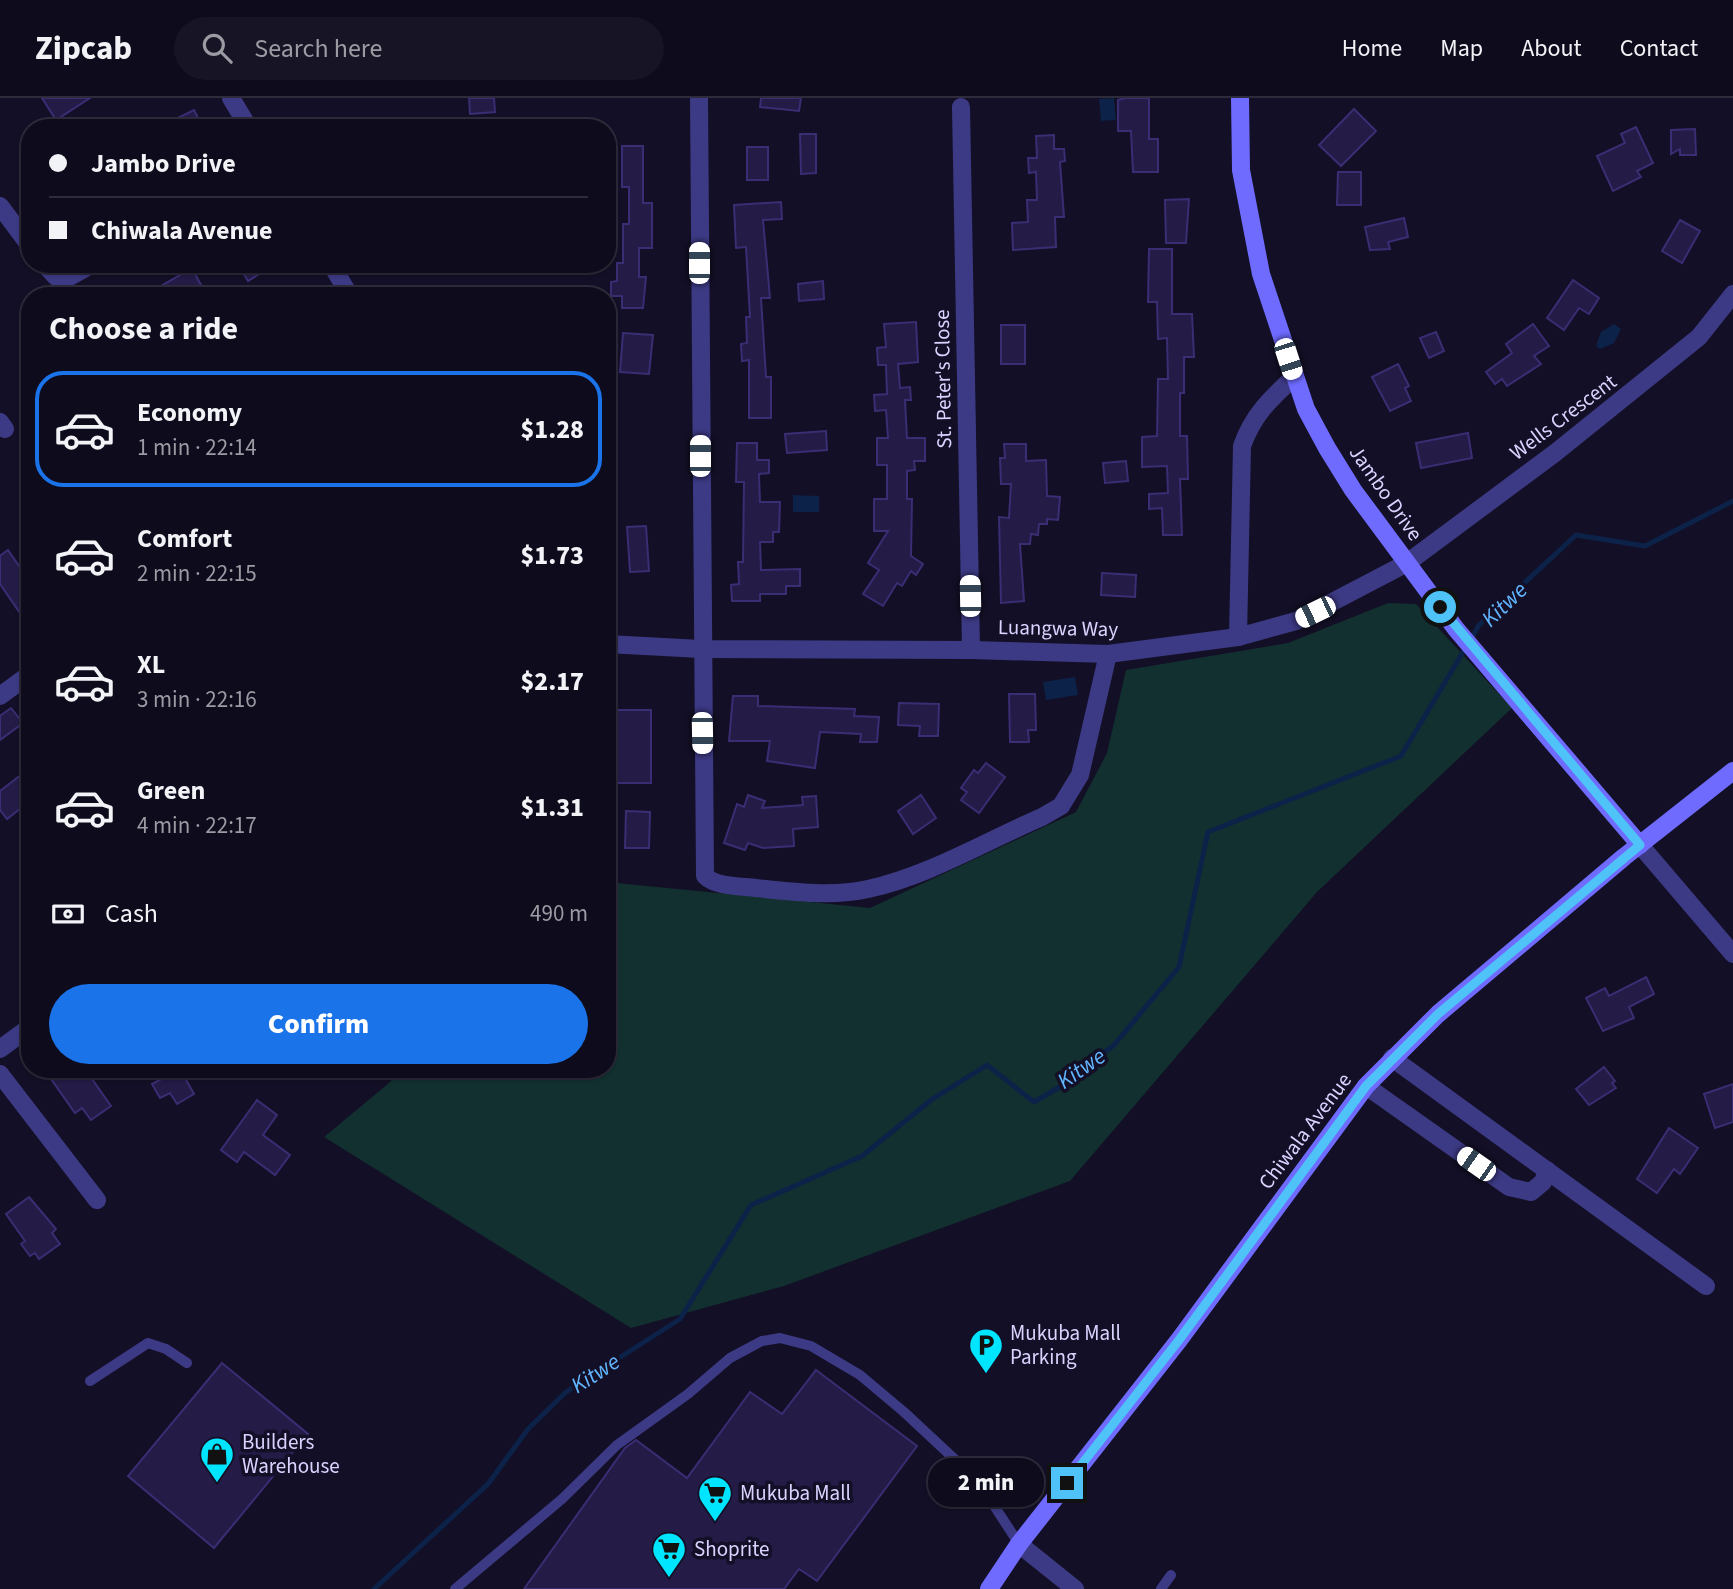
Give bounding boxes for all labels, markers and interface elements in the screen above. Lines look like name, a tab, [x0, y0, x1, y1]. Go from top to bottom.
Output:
search box	[174, 17, 664, 80]
text: Zipcab	[35, 25, 132, 72]
icon: search	[198, 29, 236, 67]
text: Search here	[254, 30, 382, 67]
text: Home	[1342, 31, 1402, 66]
text: Map	[1440, 31, 1483, 66]
text: About	[1521, 31, 1582, 66]
text: Contact	[1620, 31, 1698, 66]
text: Jambo Drive	[91, 145, 236, 182]
text: Chiwala Avenue	[91, 212, 273, 249]
car	[689, 242, 710, 284]
text: Choose a ride	[49, 306, 238, 352]
street label: St. Peter's Close	[927, 309, 959, 449]
car	[1272, 336, 1305, 382]
street label: Wells Crescent	[1503, 367, 1623, 467]
text: Economy	[137, 394, 242, 431]
icon: car	[53, 398, 116, 461]
text: $1.28	[520, 411, 584, 448]
text: 1 min · 22:14	[137, 431, 257, 464]
car	[690, 435, 711, 477]
street label: Jambo Drive	[1342, 439, 1430, 547]
text: Comfort	[137, 520, 232, 557]
icon: car	[53, 524, 116, 587]
text: $1.73	[520, 537, 584, 574]
text: 2 min · 22:15	[137, 557, 257, 590]
water label: Kitwe	[1474, 574, 1535, 635]
car	[960, 575, 981, 617]
route start	[1424, 591, 1456, 623]
car	[1292, 593, 1339, 631]
street label: Luangwa Way	[998, 612, 1119, 644]
text: XL	[137, 646, 165, 683]
icon: car	[53, 650, 116, 713]
text: $2.17	[520, 663, 584, 700]
text: 3 min · 22:16	[137, 683, 257, 716]
car	[692, 712, 713, 754]
text: Green	[137, 772, 205, 809]
icon: car	[53, 776, 116, 839]
text: $1.31	[520, 789, 584, 826]
text: 4 min · 22:17	[137, 809, 257, 842]
icon: cash	[49, 895, 87, 933]
text: Cash	[105, 895, 158, 932]
text: 490 m	[530, 897, 588, 930]
button: Confirm	[49, 984, 588, 1064]
water label: Kitwe	[1050, 1040, 1112, 1097]
street label: Chiwala Avenue	[1251, 1066, 1359, 1196]
car	[1453, 1143, 1500, 1185]
place label: Mukuba Mall Parking	[1010, 1318, 1121, 1372]
parking icon: Mukuba Mall Parking	[967, 1326, 1005, 1375]
water label: Kitwe	[564, 1345, 626, 1402]
place label: Builders Warehouse	[242, 1427, 340, 1481]
shop icon: Builders Warehouse	[198, 1435, 236, 1484]
callout: 2 min	[927, 1458, 1042, 1508]
text: 2 min	[958, 1466, 1014, 1499]
route end	[1051, 1467, 1083, 1499]
supermarket icon: Mukuba Mall	[696, 1474, 734, 1523]
place label: Mukuba Mall	[740, 1478, 851, 1508]
supermarket icon: Shoprite	[650, 1530, 688, 1579]
place label: Shoprite	[694, 1534, 769, 1564]

